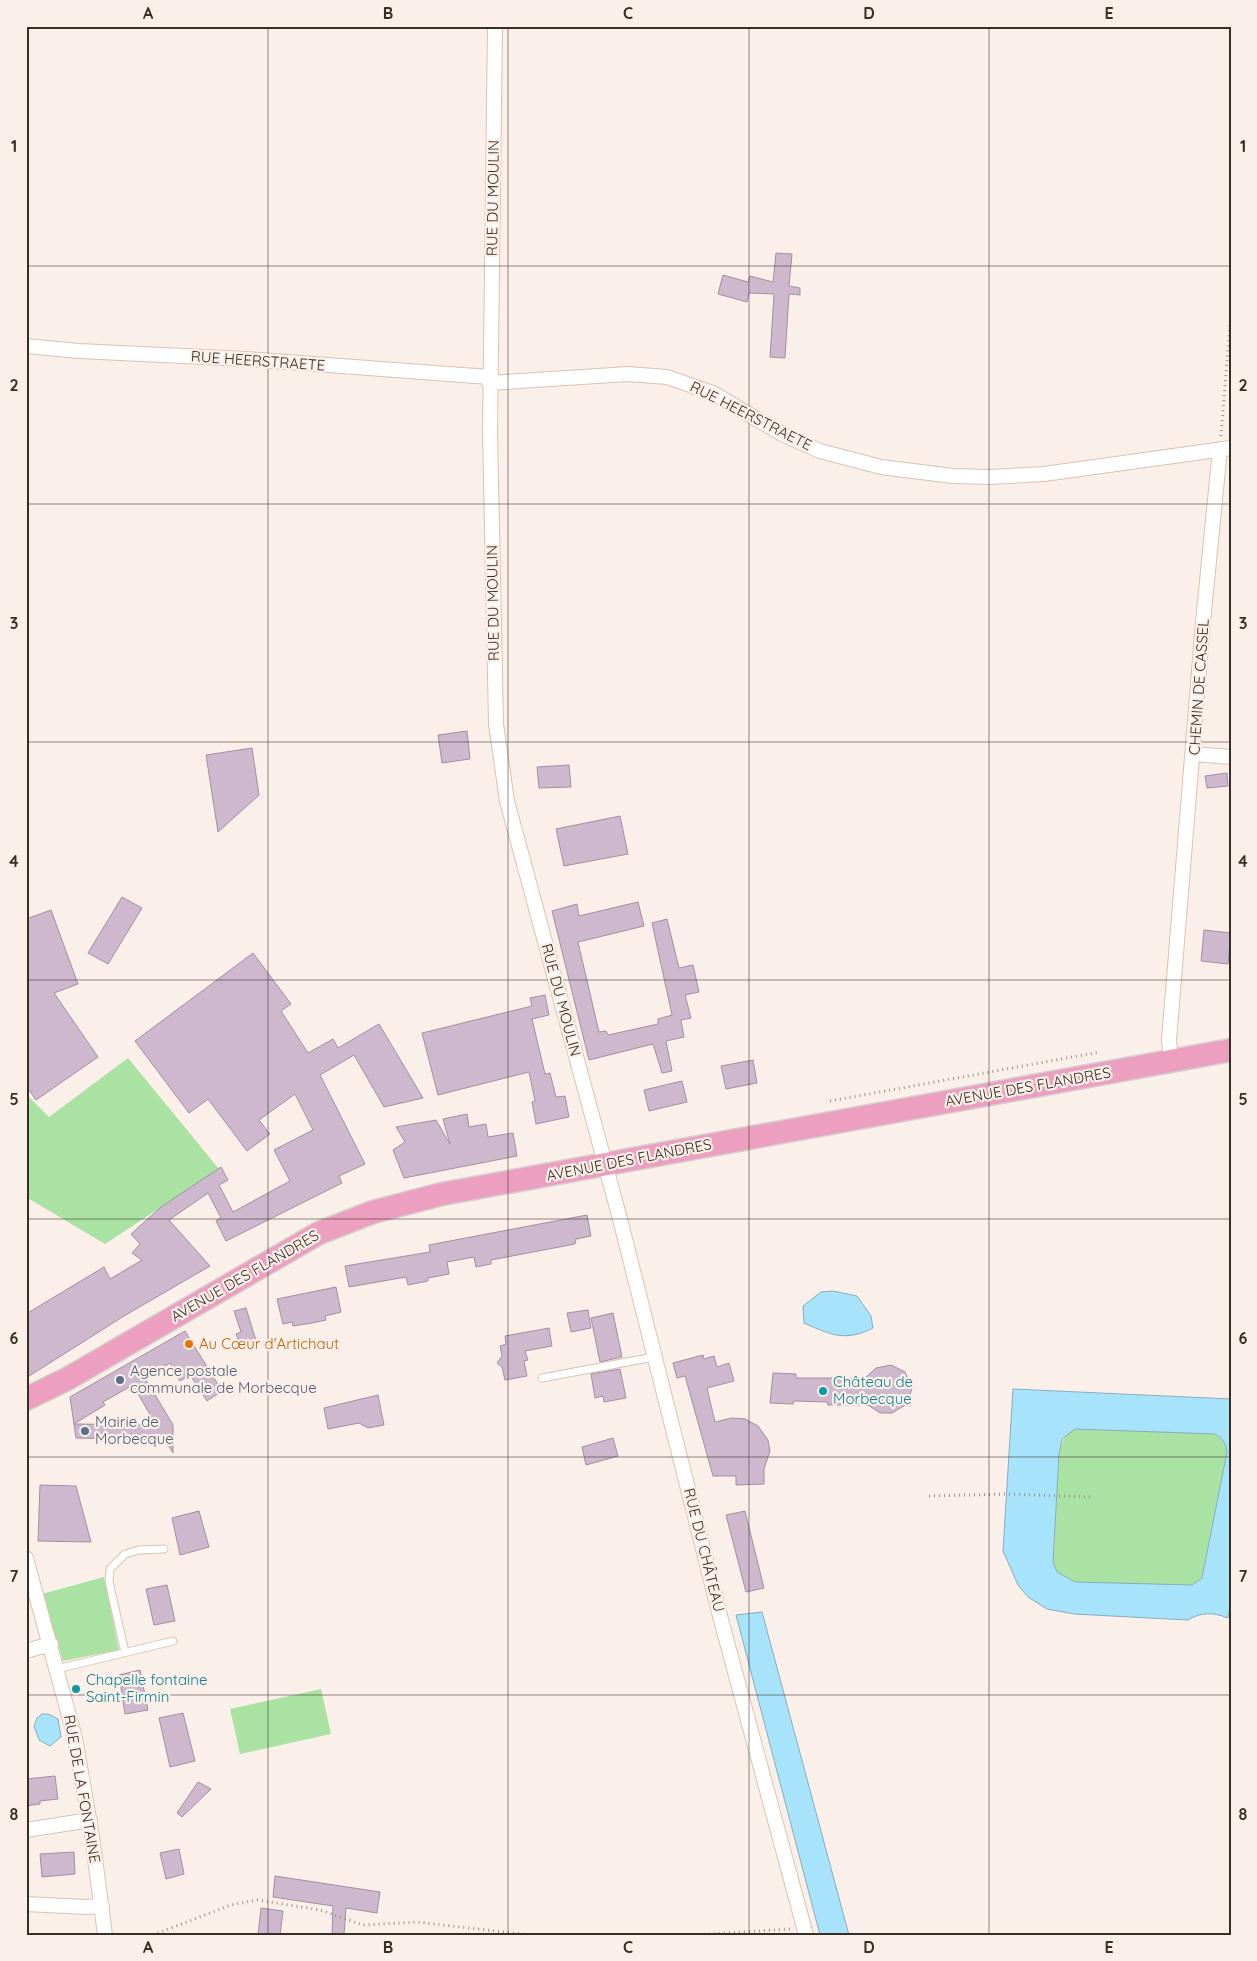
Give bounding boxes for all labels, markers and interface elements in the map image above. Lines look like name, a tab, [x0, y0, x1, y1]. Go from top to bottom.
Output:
text: A	[143, 3, 154, 23]
text: B	[383, 3, 393, 23]
text: C	[623, 3, 633, 23]
text: D	[863, 3, 875, 23]
text: E	[1104, 3, 1114, 23]
text: 1	[11, 136, 17, 156]
text: 1	[1240, 136, 1246, 156]
street label: RUE DU MOULIN	[482, 140, 503, 256]
street label: RUE HEERSTRAETE	[190, 346, 326, 375]
text: 2	[9, 375, 19, 395]
text: 2	[1238, 375, 1248, 395]
street label: RUE HEERSTRAETE	[687, 377, 815, 455]
street label: RUE DU MOULIN	[482, 545, 503, 661]
text: 3	[10, 613, 18, 633]
text: 3	[1239, 613, 1247, 633]
street label: CHEMIN DE CASSEL	[1184, 618, 1213, 756]
text: 4	[9, 851, 19, 871]
text: 4	[1238, 851, 1248, 871]
street label: RUE DU MOULIN	[537, 941, 586, 1058]
street label: AVENUE DES FLANDRES	[944, 1063, 1112, 1110]
text: 5	[9, 1089, 19, 1109]
text: 5	[1238, 1089, 1248, 1109]
street label: AVENUE DES FLANDRES	[545, 1134, 713, 1185]
street label: AVENUE DES FLANDRES	[167, 1225, 322, 1326]
text: 6	[10, 1328, 19, 1348]
text: 6	[1239, 1328, 1248, 1348]
place label: Au Cœur d'Artichaut	[199, 1334, 339, 1353]
marker: Au Cœur d'Artichaut	[183, 1338, 195, 1350]
place label: Agence postale communale de Morbecque	[130, 1361, 317, 1397]
place label: Château de Morbecque	[833, 1372, 913, 1408]
marker: Agence postale communale de Morbecque	[114, 1374, 126, 1386]
marker: Château de Morbecque	[817, 1385, 829, 1397]
place label: Mairie de Morbecque	[95, 1412, 174, 1448]
marker: Mairie de Morbecque	[79, 1425, 91, 1437]
street label: RUE DU CHÂTEAU	[680, 1486, 729, 1614]
text: 7	[10, 1566, 19, 1586]
text: 7	[1239, 1566, 1248, 1586]
place label: Chapelle fontaine Saint-Firmin	[86, 1670, 207, 1706]
marker: Chapelle fontaine Saint-Firmin	[70, 1683, 82, 1695]
street label: RUE DE LA FONTAINE	[60, 1713, 105, 1865]
text: 8	[10, 1804, 19, 1824]
text: 8	[1239, 1804, 1248, 1824]
text: A	[143, 1937, 154, 1957]
text: B	[383, 1937, 393, 1957]
text: C	[623, 1937, 633, 1957]
text: D	[863, 1937, 875, 1957]
text: E	[1104, 1937, 1114, 1957]

